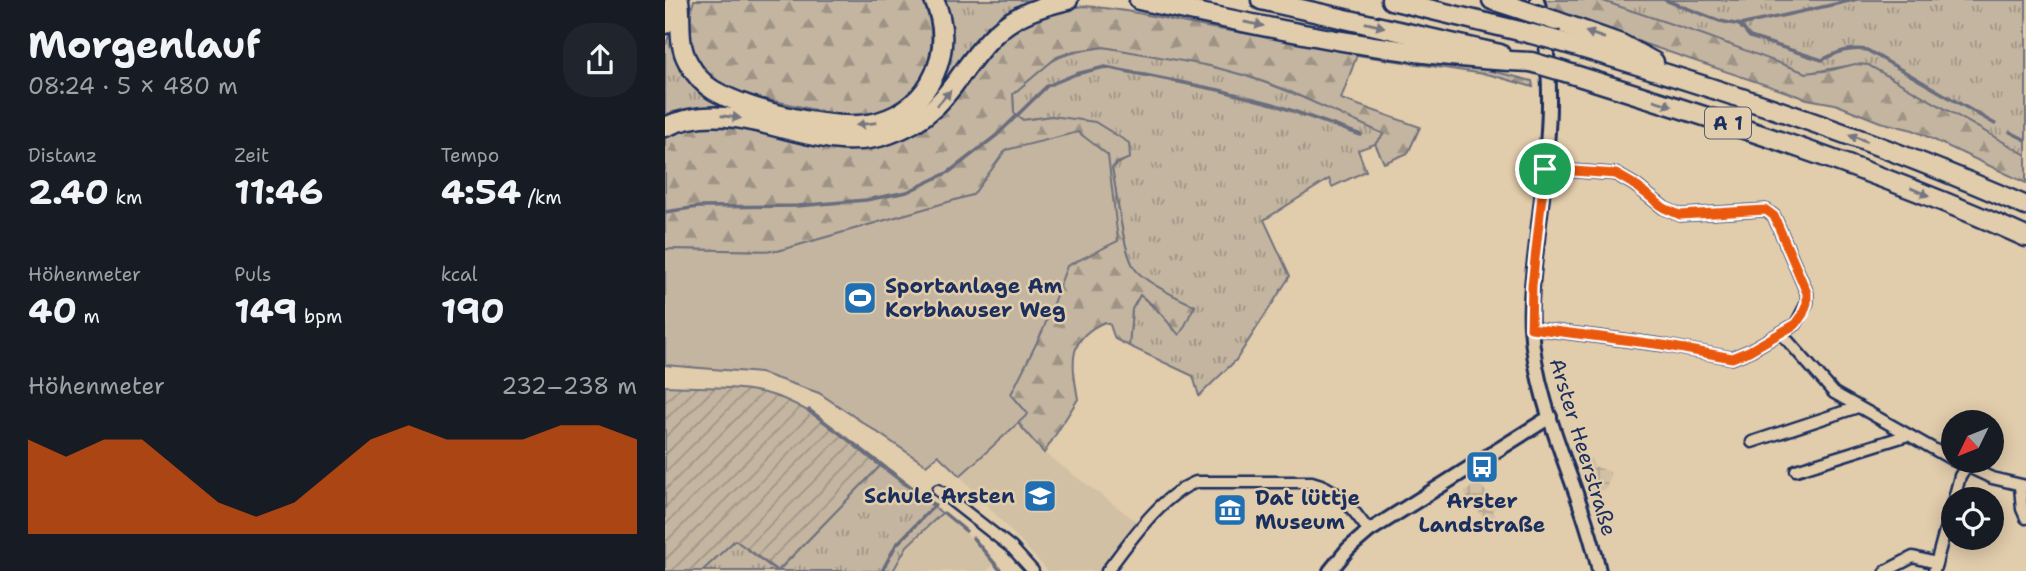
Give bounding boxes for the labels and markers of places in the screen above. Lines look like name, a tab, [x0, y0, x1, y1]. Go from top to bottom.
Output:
pin	[1515, 139, 1575, 199]
place label: Sportanlage Am Korbhauser Weg	[885, 272, 1066, 324]
sports icon: Sportanlage Am Korbhauser Weg	[841, 279, 879, 317]
bus stop icon: Arster Landstraße	[1463, 448, 1501, 486]
school or university icon: Schule Arsten	[1021, 477, 1059, 515]
place label: Schule Arsten	[864, 482, 1015, 510]
place label: Dat lüttje Museum	[1255, 484, 1360, 536]
place label: Arster Landstraße	[1419, 487, 1545, 539]
museum icon: Dat lüttje Museum	[1211, 491, 1249, 529]

